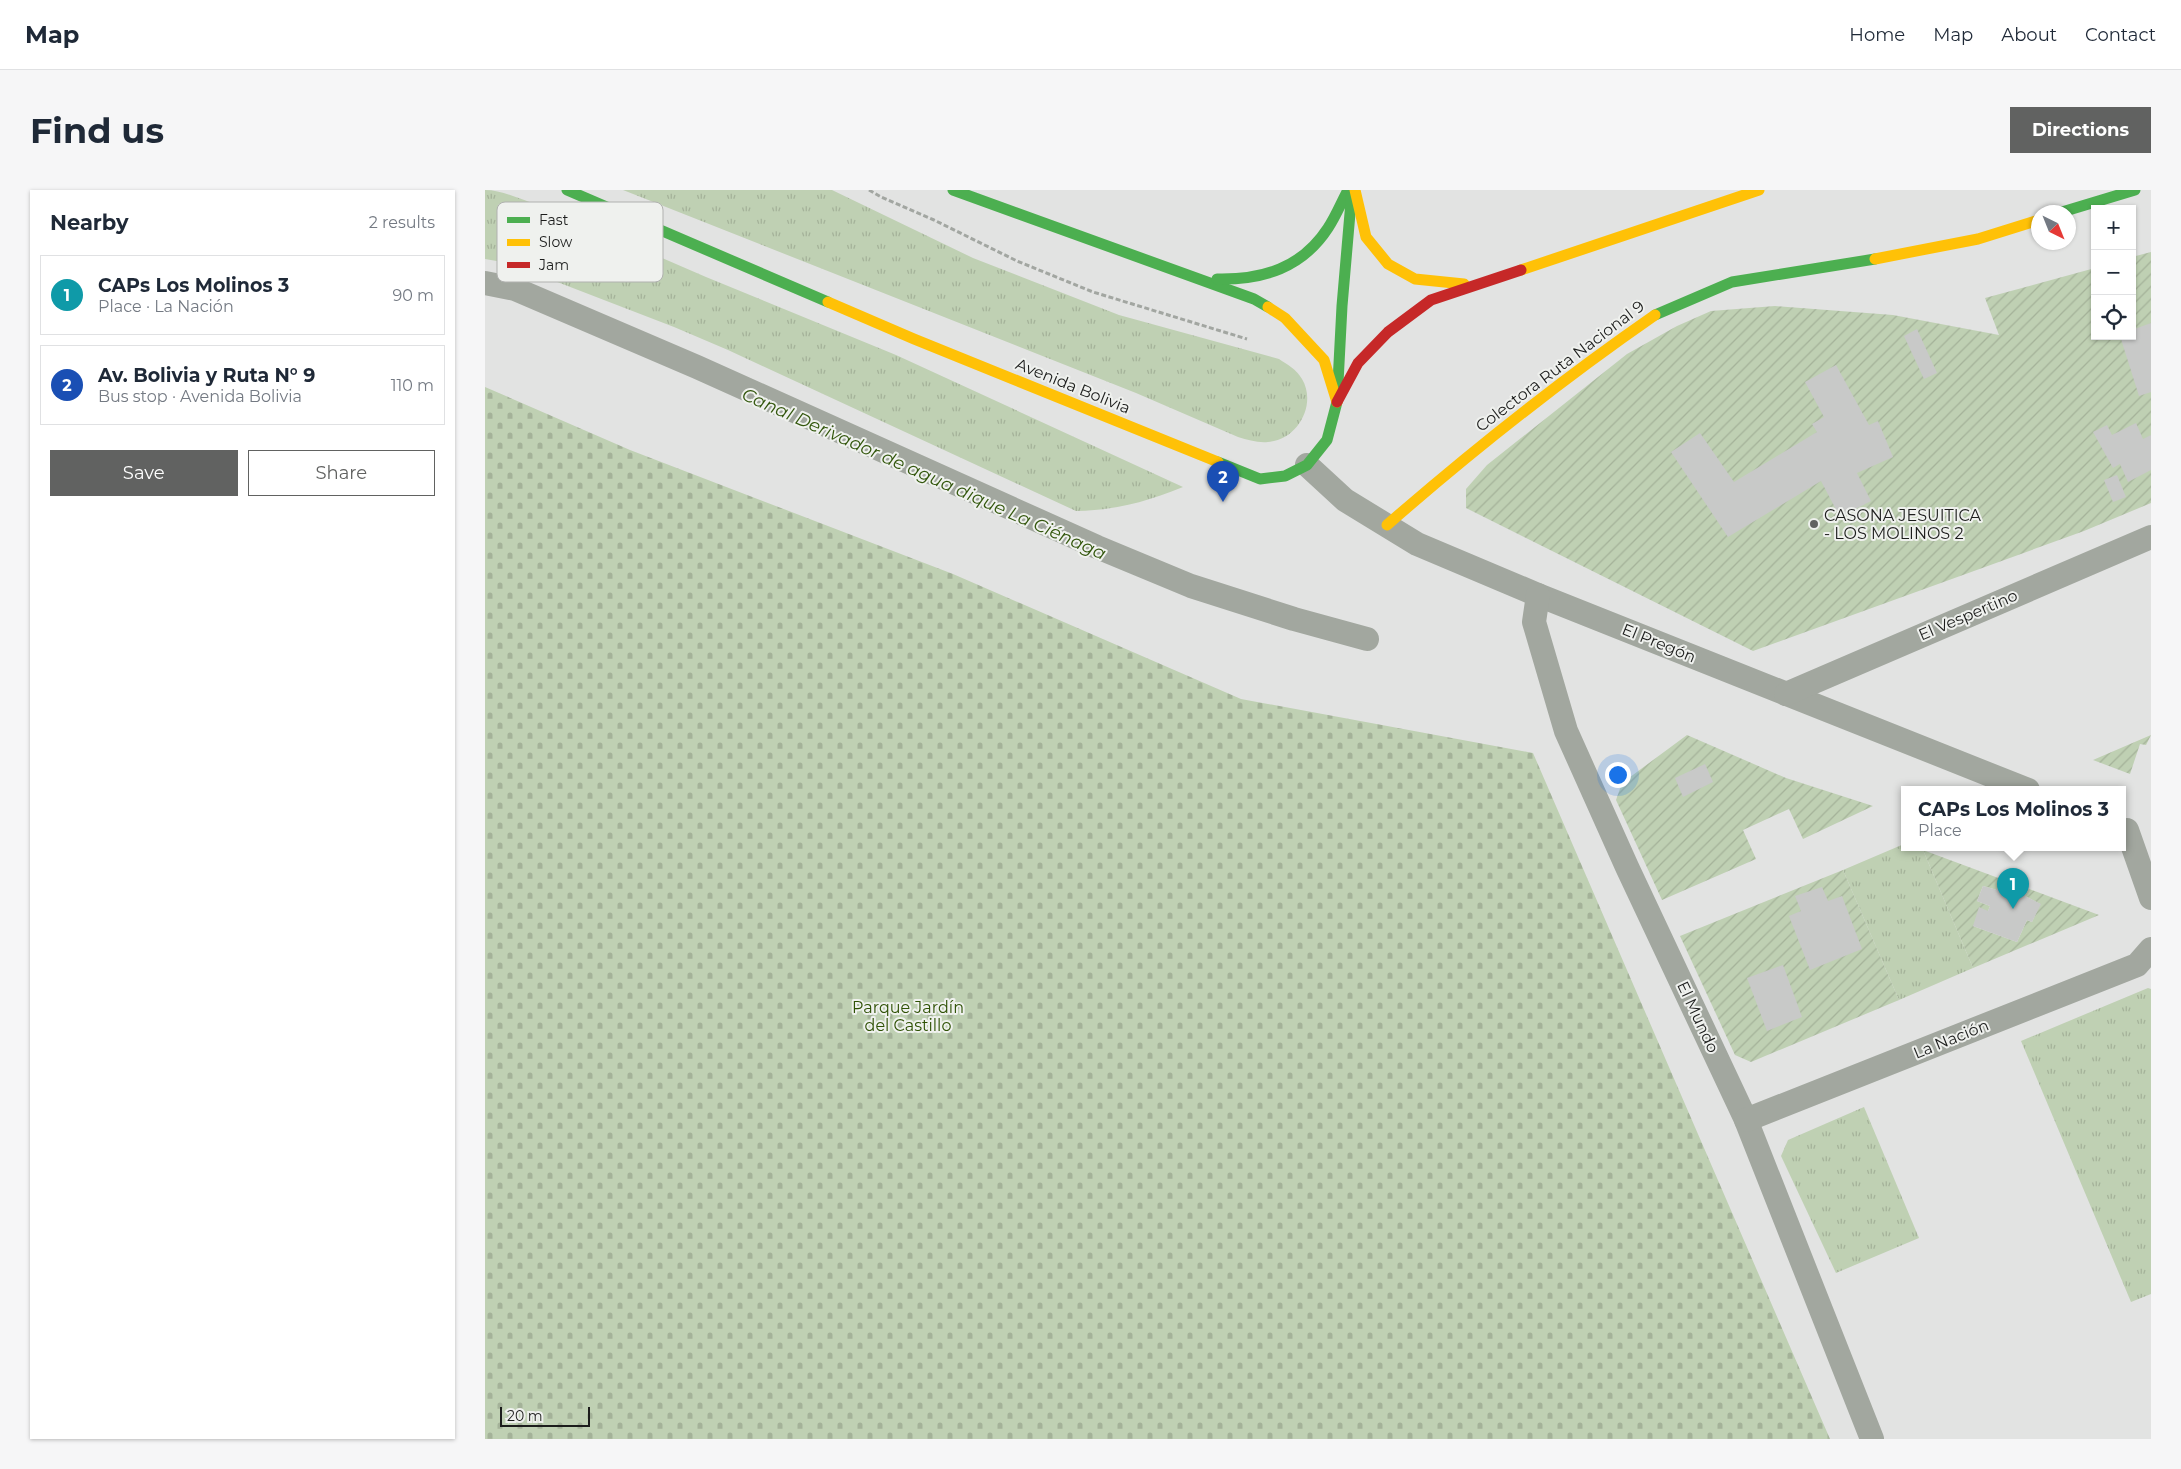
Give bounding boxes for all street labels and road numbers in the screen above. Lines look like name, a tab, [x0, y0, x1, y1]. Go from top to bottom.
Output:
street label: Colectora Ruta Nacional 9	[1472, 296, 1648, 436]
street label: Avenida Bolivia	[1013, 354, 1133, 418]
street label: El Vespertino	[1916, 586, 2020, 644]
street label: El Pregón	[1619, 620, 1699, 666]
street label: El Mundo	[1673, 978, 1723, 1056]
street label: La Nación	[1911, 1015, 1991, 1063]

